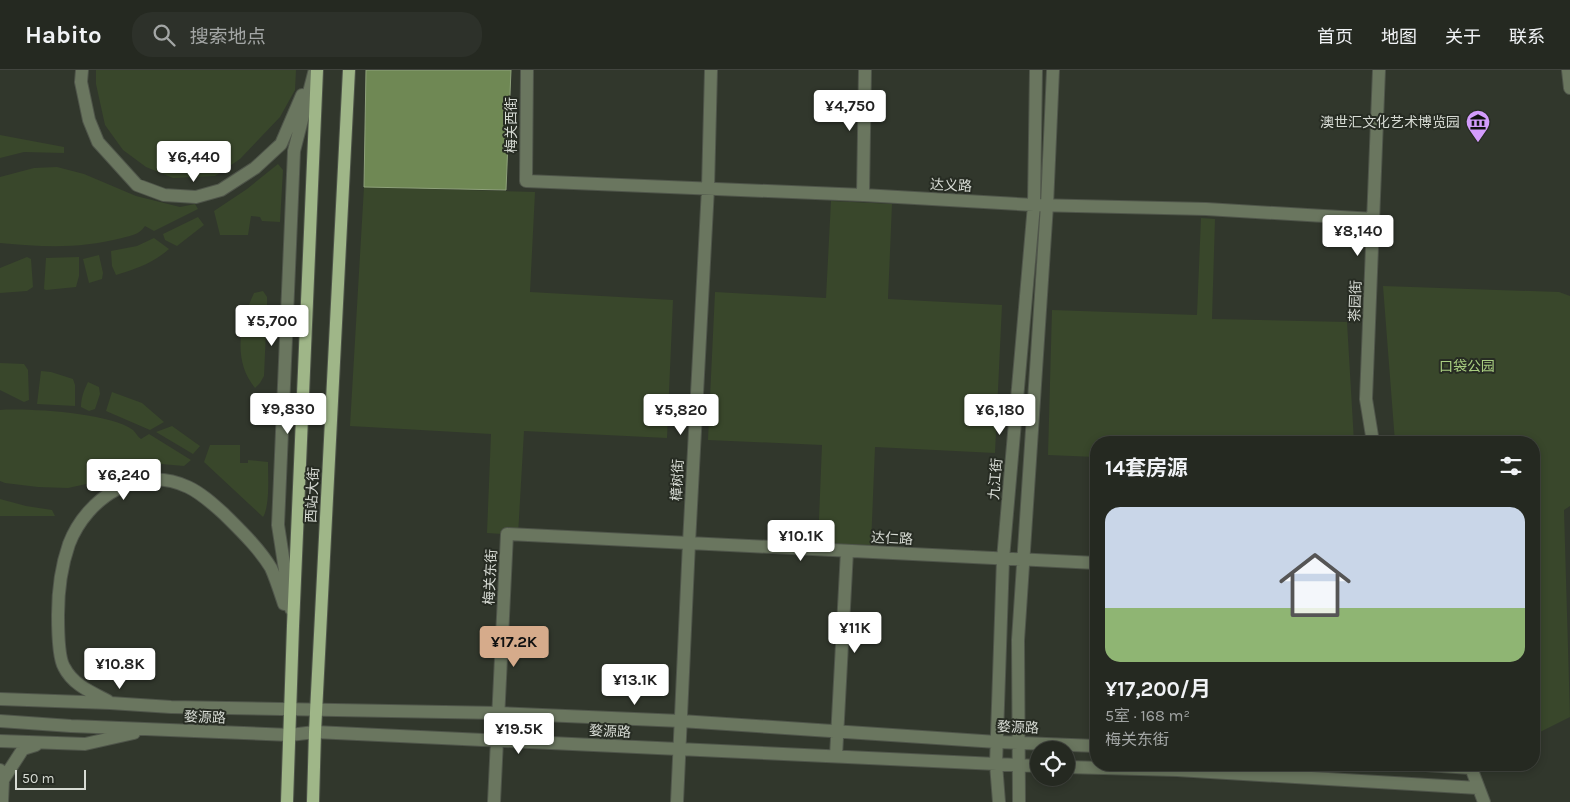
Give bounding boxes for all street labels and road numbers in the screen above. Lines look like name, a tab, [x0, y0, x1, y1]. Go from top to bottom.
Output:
street label: 梅关西街	[503, 97, 520, 153]
street label: 达义路	[930, 176, 972, 195]
street label: 茶园街	[1346, 280, 1365, 322]
street label: 九江街	[985, 457, 1006, 501]
street label: 樟树街	[668, 459, 687, 501]
street label: 西站大街	[303, 467, 322, 523]
street label: 达仁路	[871, 529, 913, 548]
street label: 梅关东街	[481, 549, 500, 605]
street label: 婺源路	[184, 708, 226, 727]
street label: 婺源路	[997, 718, 1039, 737]
street label: 婺源路	[589, 722, 631, 741]

